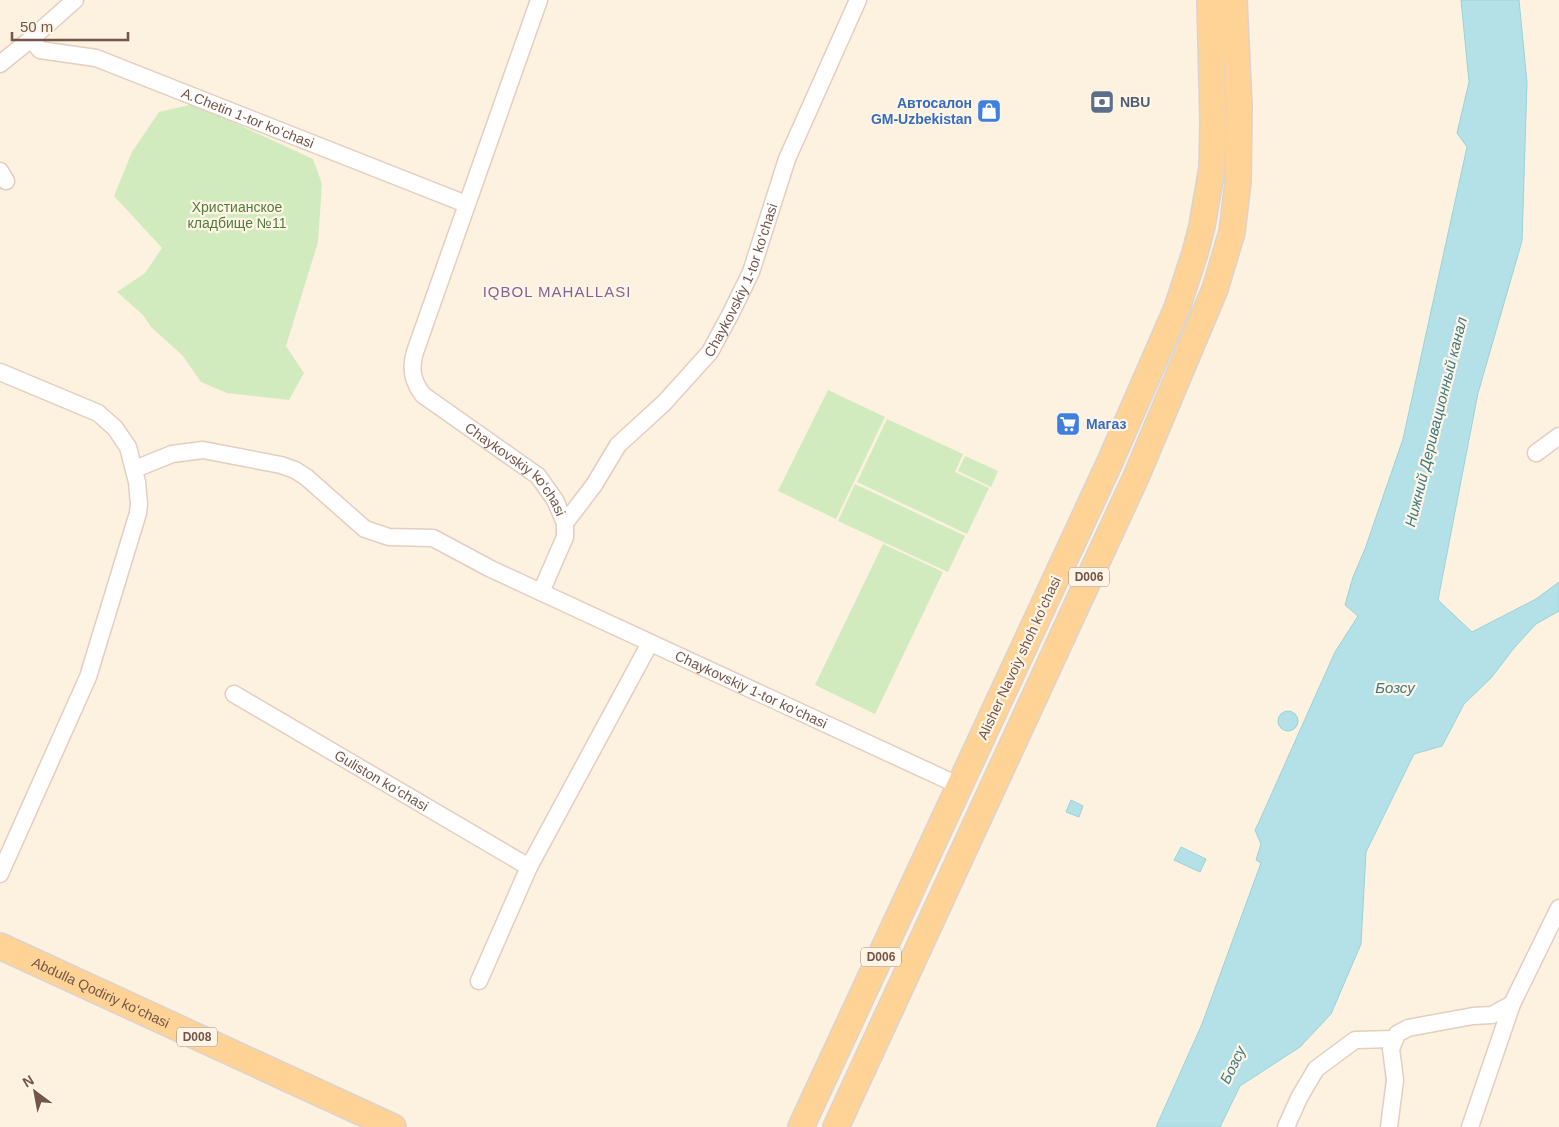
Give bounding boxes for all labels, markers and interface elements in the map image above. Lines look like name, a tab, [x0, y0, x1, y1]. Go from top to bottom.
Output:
scale bar	[12, 10, 129, 42]
text: 50 m	[20, 18, 53, 35]
street label: A.Chetin 1-tor ko‘chasi	[179, 85, 316, 151]
bank icon: NBU	[1089, 89, 1115, 115]
place label: NBU	[1120, 94, 1150, 110]
place label: Автосалон GM-Uzbekistan	[871, 95, 972, 127]
shop icon: Автосалон GM-Uzbekistan	[976, 98, 1002, 124]
park label: Христианское кладбище №11	[188, 199, 287, 231]
street label: Chaykovskiy 1-tor ko‘chasi	[701, 201, 780, 360]
district label: IQBOL MAHALLASI	[483, 283, 631, 300]
water label: Нижний Деривационный канал	[1401, 315, 1470, 529]
supermarket icon: Магаз	[1055, 411, 1081, 437]
place label: Магаз	[1086, 416, 1126, 432]
street label: Chaykovskiy ko‘chasi	[462, 419, 569, 518]
road number: D006	[1069, 568, 1109, 586]
street label: Alisher Navoiy shoh koʻchasi	[974, 574, 1064, 742]
street label: Chaykovskiy 1-tor ko‘chasi	[673, 647, 830, 732]
water label: Бозсу	[1375, 679, 1416, 696]
street label: Guliston ko‘chasi	[332, 747, 431, 814]
road number: D006	[861, 948, 901, 966]
street label: Abdulla Qodiriy ko‘chasi	[30, 954, 172, 1031]
road number: D008	[177, 1028, 217, 1046]
water label: Бозсу	[1216, 1042, 1249, 1086]
north arrow	[10, 1067, 60, 1117]
text: N	[20, 1072, 37, 1090]

